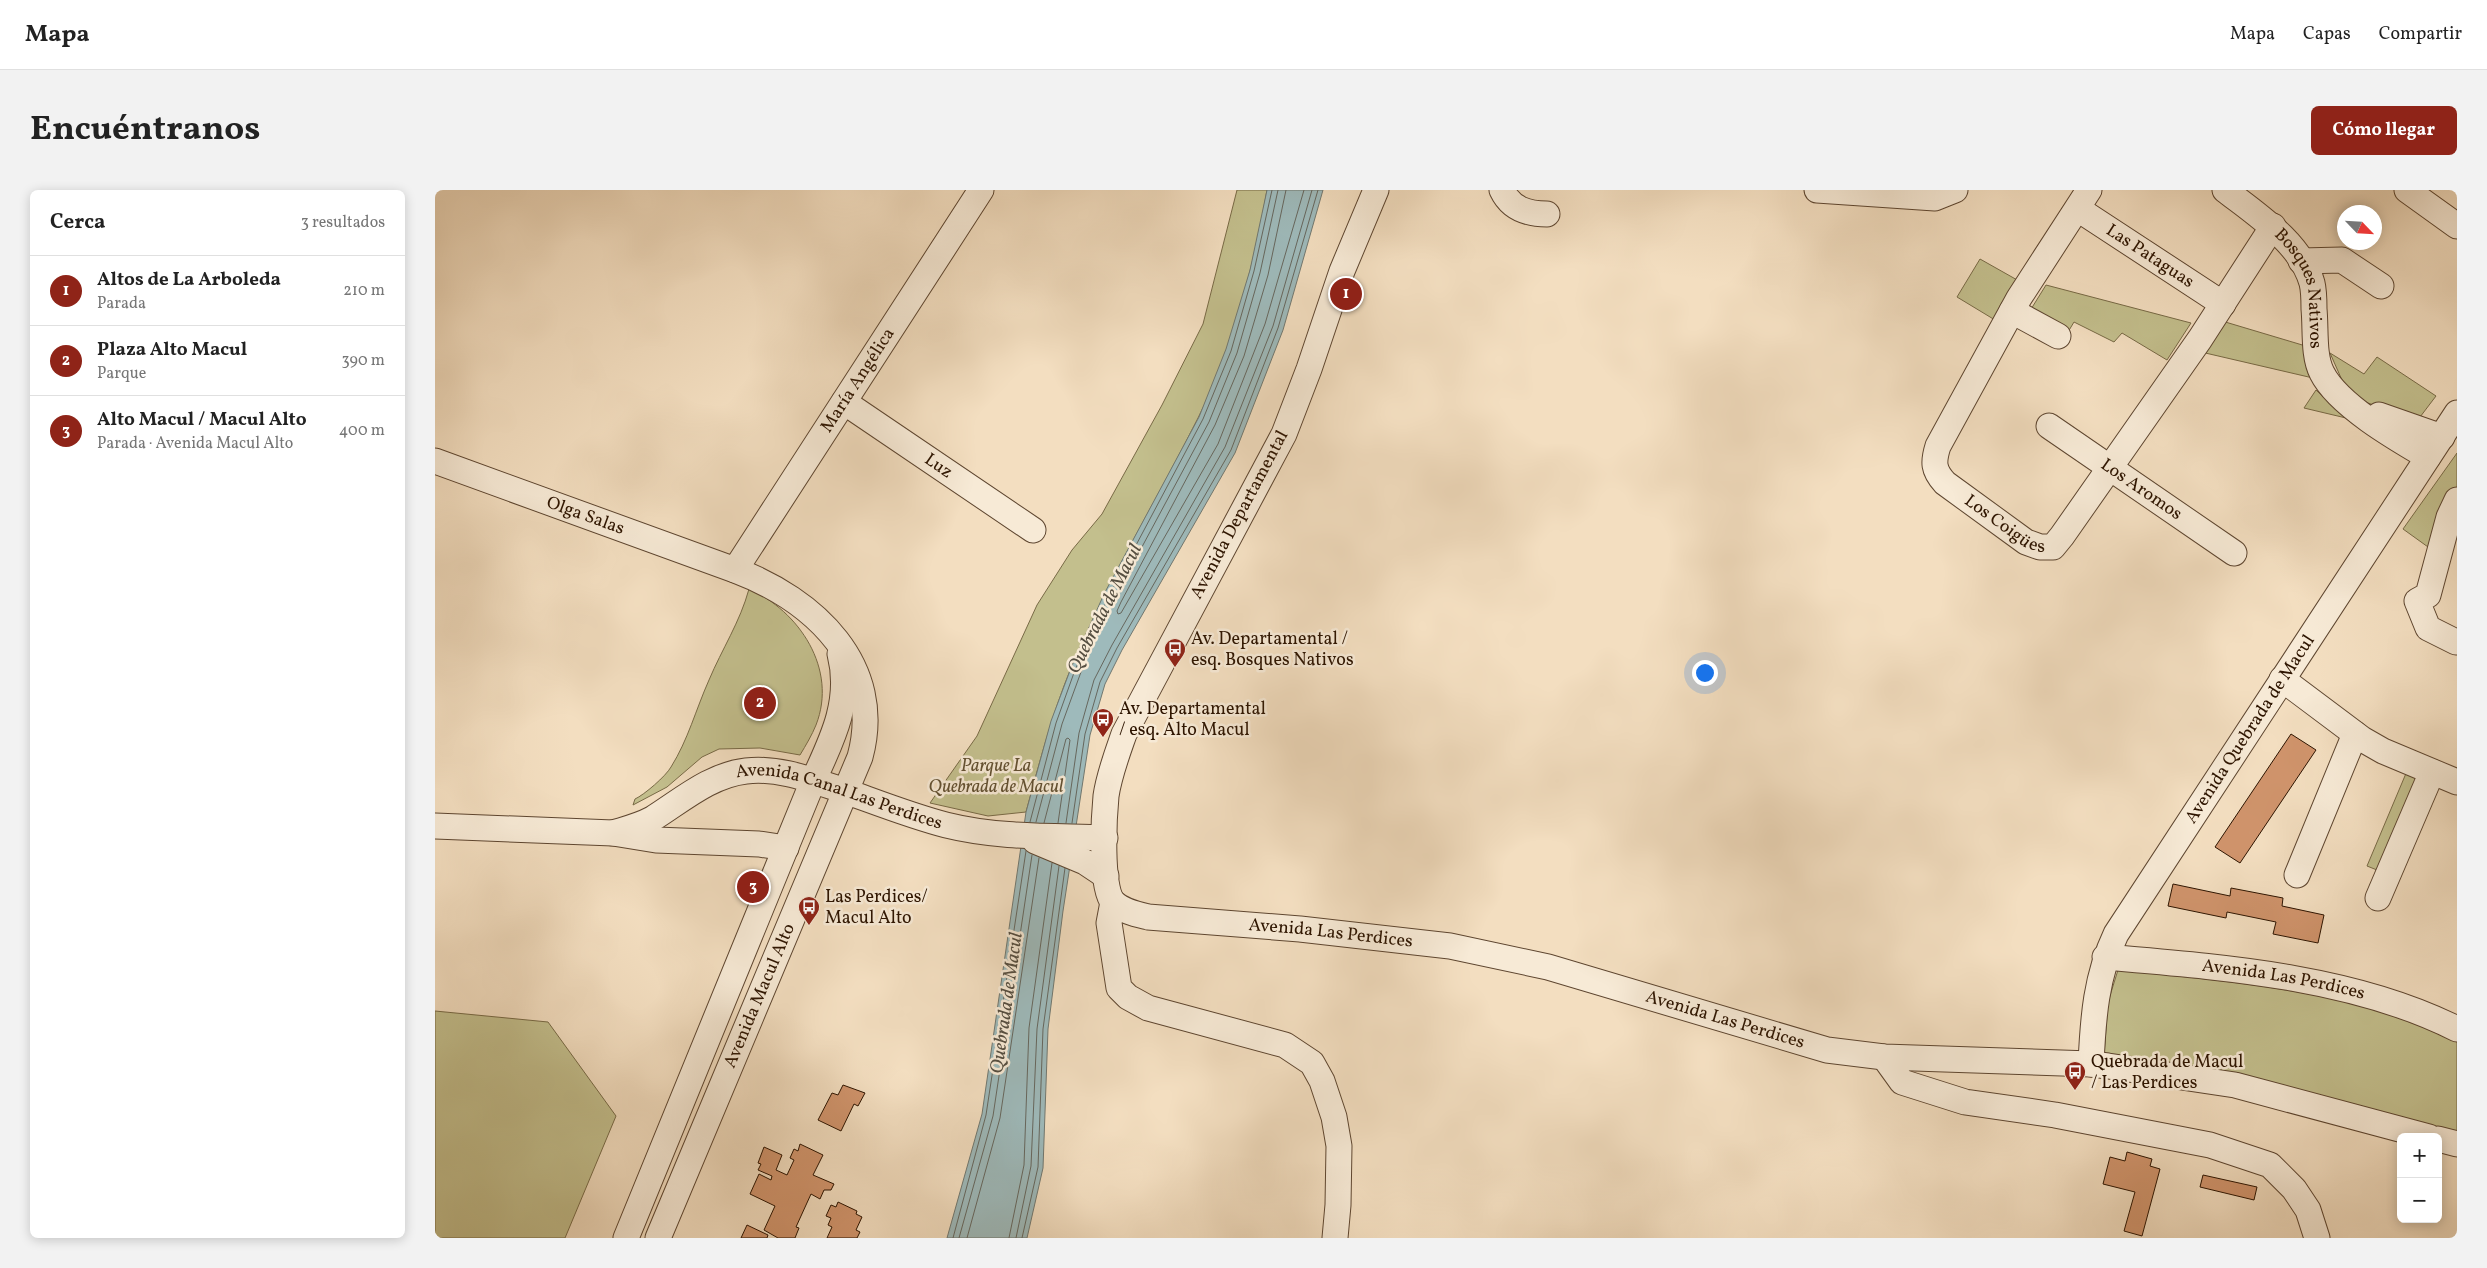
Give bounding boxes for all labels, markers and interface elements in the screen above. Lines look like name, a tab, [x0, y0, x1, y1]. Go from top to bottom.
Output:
text: Mapa	[25, 18, 90, 52]
text: Mapa	[2230, 22, 2275, 47]
text: Capas	[2303, 22, 2351, 47]
text: Compartir	[2379, 22, 2462, 47]
text: Encuéntranos	[30, 106, 260, 154]
button: Cómo llegar	[2311, 106, 2457, 155]
north arrow	[2337, 205, 2382, 250]
text: Cerca	[50, 208, 105, 237]
text: 3 resultados	[301, 212, 385, 234]
street label: Las Pataguas	[2101, 218, 2199, 294]
street label: Bosques Nativos	[2268, 223, 2328, 350]
text: Altos de La Arboleda	[97, 267, 281, 293]
pin: 1	[1330, 275, 1362, 313]
text: 1	[63, 280, 69, 302]
text: 210 m	[343, 280, 385, 302]
text: Parada	[97, 293, 146, 315]
street label: María Angélica	[815, 323, 901, 438]
text: Plaza Alto Macul	[97, 337, 247, 363]
text: 2	[62, 350, 70, 372]
text: 390 m	[342, 350, 385, 372]
text: Parque	[97, 363, 146, 385]
text: Alto Macul / Macul Alto	[97, 407, 307, 433]
text: 3	[62, 420, 70, 442]
text: 400 m	[339, 420, 385, 442]
street label: Avenida Departamental	[1185, 426, 1295, 604]
text: Parada · Avenida Macul Alto	[97, 433, 293, 455]
street label: Luz	[919, 447, 958, 484]
street label: Los Aromos	[2095, 452, 2187, 526]
street label: Los Coigües	[1959, 489, 2045, 560]
street label: Olga Salas	[543, 490, 628, 541]
water label: Quebrada de Macul	[1061, 539, 1149, 678]
place label: Av. Departamental / esq. Bosques Nativos	[1191, 627, 1354, 673]
street label: Avenida Quebrada de Macul	[2179, 630, 2321, 829]
bus stop icon: Av. Departamental / esq. Bosques Nativos	[1163, 637, 1187, 668]
your location	[1692, 660, 1718, 686]
pin: 2	[744, 684, 776, 722]
place label: Av. Departamental / esq. Alto Macul	[1119, 697, 1266, 743]
bus stop icon: Av. Departamental / esq. Alto Macul	[1091, 707, 1115, 738]
park label: Parque La Quebrada de Macul	[929, 754, 1064, 800]
street label: Avenida Canal Las Perdices	[734, 758, 945, 836]
pin: 3	[737, 868, 769, 906]
place label: Las Perdices/ Macul Alto	[825, 885, 928, 931]
bus stop icon: Las Perdices/ Macul Alto	[797, 895, 821, 926]
street label: Avenida Las Perdices	[1248, 912, 1414, 954]
street label: Avenida Macul Alto	[718, 920, 802, 1072]
water label: Quebrada de Macul	[984, 930, 1030, 1075]
street label: Avenida Las Perdices	[2201, 953, 2368, 1006]
street label: Avenida Las Perdices	[1643, 984, 1808, 1055]
place label: Quebrada de Macul / Las Perdices	[2091, 1050, 2244, 1096]
bus stop icon: Quebrada de Macul / Las Perdices	[2063, 1060, 2087, 1091]
map controls	[2397, 1133, 2442, 1223]
button: +	[2397, 1133, 2442, 1178]
button: −	[2397, 1178, 2442, 1223]

